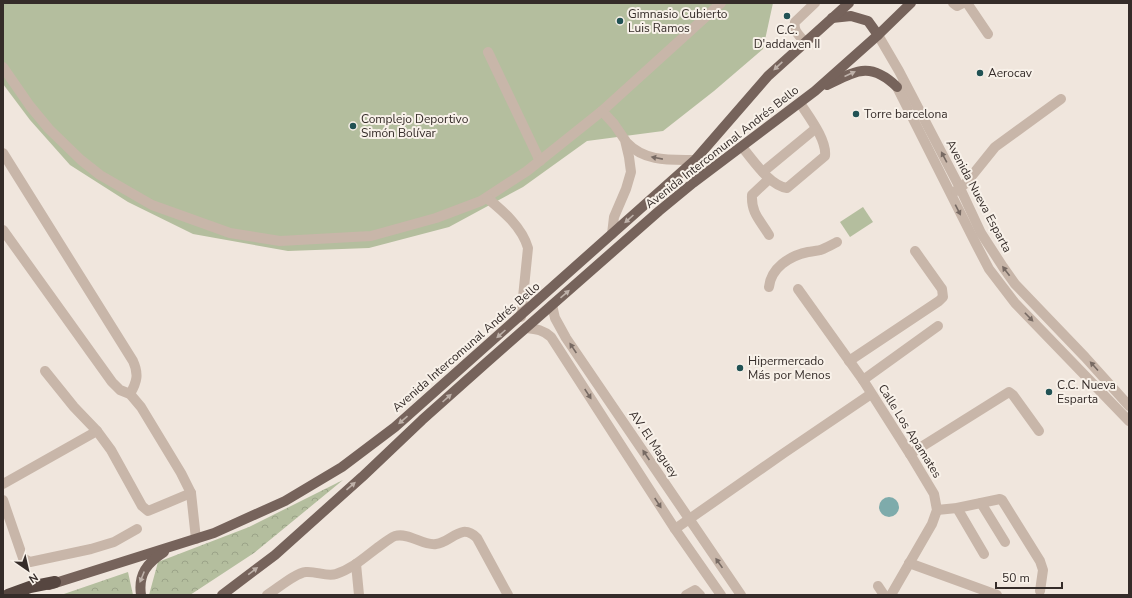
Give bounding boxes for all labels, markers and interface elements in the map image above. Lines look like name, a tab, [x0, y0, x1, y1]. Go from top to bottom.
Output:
place label: Gimnasio Cubierto Luis Ramos	[628, 6, 728, 36]
marker: C.C. D'addaven II	[782, 11, 792, 21]
marker: Gimnasio Cubierto Luis Ramos	[615, 16, 625, 26]
place label: C.C. D'addaven II	[754, 22, 820, 52]
one-way arrow	[773, 61, 783, 71]
place label: Aerocav	[988, 65, 1033, 81]
marker: Aerocav	[975, 68, 985, 78]
one-way arrow	[844, 71, 856, 77]
street label: Avenida Intercomunal Andrés Bello	[642, 82, 802, 212]
place label: Torre barcelona	[864, 106, 948, 122]
marker: Torre barcelona	[851, 109, 861, 119]
place label: Complejo Deportivo Simón Bolívar	[361, 111, 469, 141]
marker: Complejo Deportivo Simón Bolívar	[348, 121, 358, 131]
street label: Avenida Nueva Esparta	[942, 137, 1016, 255]
one-way arrow	[941, 151, 947, 163]
one-way arrow	[651, 155, 663, 161]
one-way arrow	[955, 204, 961, 215]
one-way arrow	[624, 214, 634, 224]
one-way arrow	[1002, 266, 1010, 276]
street label: Avenida Intercomunal Andrés Bello	[389, 278, 543, 416]
one-way arrow	[560, 289, 571, 298]
one-way arrow	[1025, 312, 1034, 323]
one-way arrow	[496, 329, 506, 339]
one-way arrow	[569, 342, 577, 353]
place label: Hipermercado Más por Menos	[748, 353, 831, 383]
one-way arrow	[1089, 361, 1098, 372]
marker: Hipermercado Más por Menos	[735, 363, 745, 373]
place label: C.C. Nueva Esparta	[1057, 377, 1116, 407]
street label: Calle Los Apamates	[875, 381, 945, 481]
marker: C.C. Nueva Esparta	[1044, 387, 1054, 397]
one-way arrow	[584, 388, 591, 400]
one-way arrow	[442, 393, 452, 403]
street label: AV. El Maguey	[626, 407, 683, 482]
one-way arrow	[399, 415, 408, 424]
one-way arrow	[642, 450, 650, 461]
one-way arrow	[346, 482, 357, 491]
one-way arrow	[655, 497, 662, 509]
north arrow	[8, 550, 48, 590]
one-way arrow	[715, 558, 723, 568]
scale bar	[996, 564, 1062, 590]
one-way arrow	[247, 567, 258, 575]
text: N	[26, 569, 41, 586]
text: 50 m	[1002, 570, 1030, 586]
one-way arrow	[139, 571, 145, 582]

